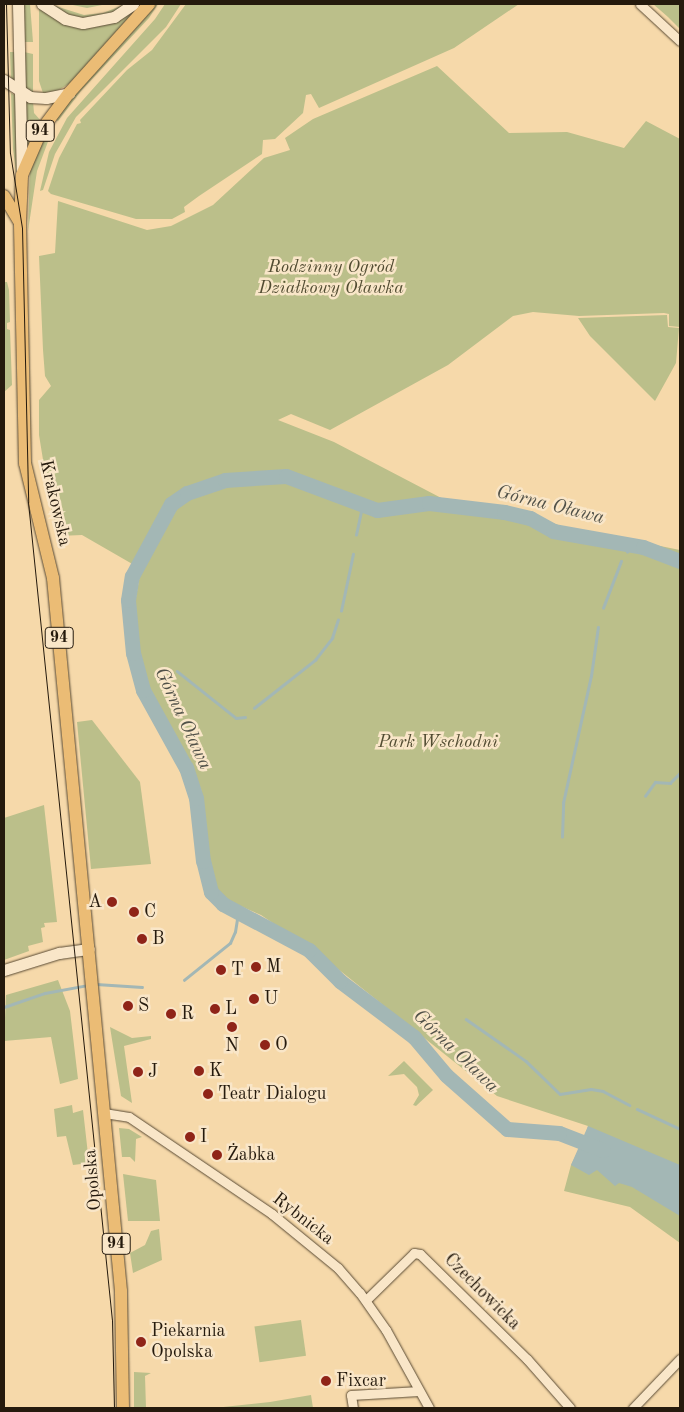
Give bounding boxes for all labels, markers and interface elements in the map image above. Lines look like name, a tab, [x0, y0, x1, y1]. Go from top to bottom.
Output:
road number: 94	[25, 118, 55, 144]
park label: Rodzinny Ogród Działkowy Oławka	[258, 257, 404, 300]
street label: Krakowska	[35, 458, 75, 548]
water label: Górna Oława	[494, 482, 606, 530]
road number: 94	[44, 624, 74, 651]
water label: Górna Oława	[148, 664, 216, 774]
park label: Park Wschodni	[378, 731, 498, 753]
place label: A	[88, 891, 102, 913]
marker: A	[106, 896, 118, 908]
place label: C	[144, 901, 156, 923]
marker: C	[128, 906, 140, 918]
place label: B	[152, 928, 164, 950]
marker: B	[136, 933, 148, 945]
place label: M	[266, 956, 281, 978]
place label: T	[231, 959, 244, 981]
marker: M	[250, 961, 262, 973]
marker: T	[215, 964, 227, 976]
place label: U	[264, 988, 278, 1010]
marker: U	[248, 993, 260, 1005]
place label: S	[138, 995, 149, 1017]
place label: L	[225, 998, 237, 1020]
marker: S	[122, 1000, 134, 1012]
place label: R	[181, 1003, 194, 1025]
marker: L	[209, 1003, 221, 1015]
water label: Górna Oława	[407, 1005, 503, 1099]
marker: R	[165, 1008, 177, 1020]
marker: N	[226, 1021, 238, 1033]
place label: O	[275, 1034, 288, 1056]
place label: N	[225, 1035, 239, 1057]
marker: O	[259, 1039, 271, 1051]
place label: K	[209, 1060, 223, 1082]
place label: J	[148, 1061, 158, 1083]
marker: K	[193, 1065, 205, 1077]
marker: J	[132, 1066, 144, 1078]
place label: Teatr Dialogu	[218, 1083, 326, 1105]
marker: Teatr Dialogu	[202, 1088, 214, 1100]
place label: I	[200, 1126, 207, 1148]
marker: I	[184, 1131, 196, 1143]
place label: Żabka	[227, 1144, 275, 1166]
street label: Opolska	[80, 1148, 106, 1212]
marker: Żabka	[211, 1149, 223, 1161]
street label: Rybnicka	[268, 1188, 338, 1250]
road number: 94	[101, 1230, 131, 1258]
street label: Czechowicka	[439, 1249, 525, 1335]
place label: Piekarnia Opolska	[151, 1321, 225, 1364]
marker: Piekarnia Opolska	[135, 1336, 147, 1348]
place label: Fixcar	[336, 1370, 386, 1392]
marker: Fixcar	[320, 1375, 332, 1387]

